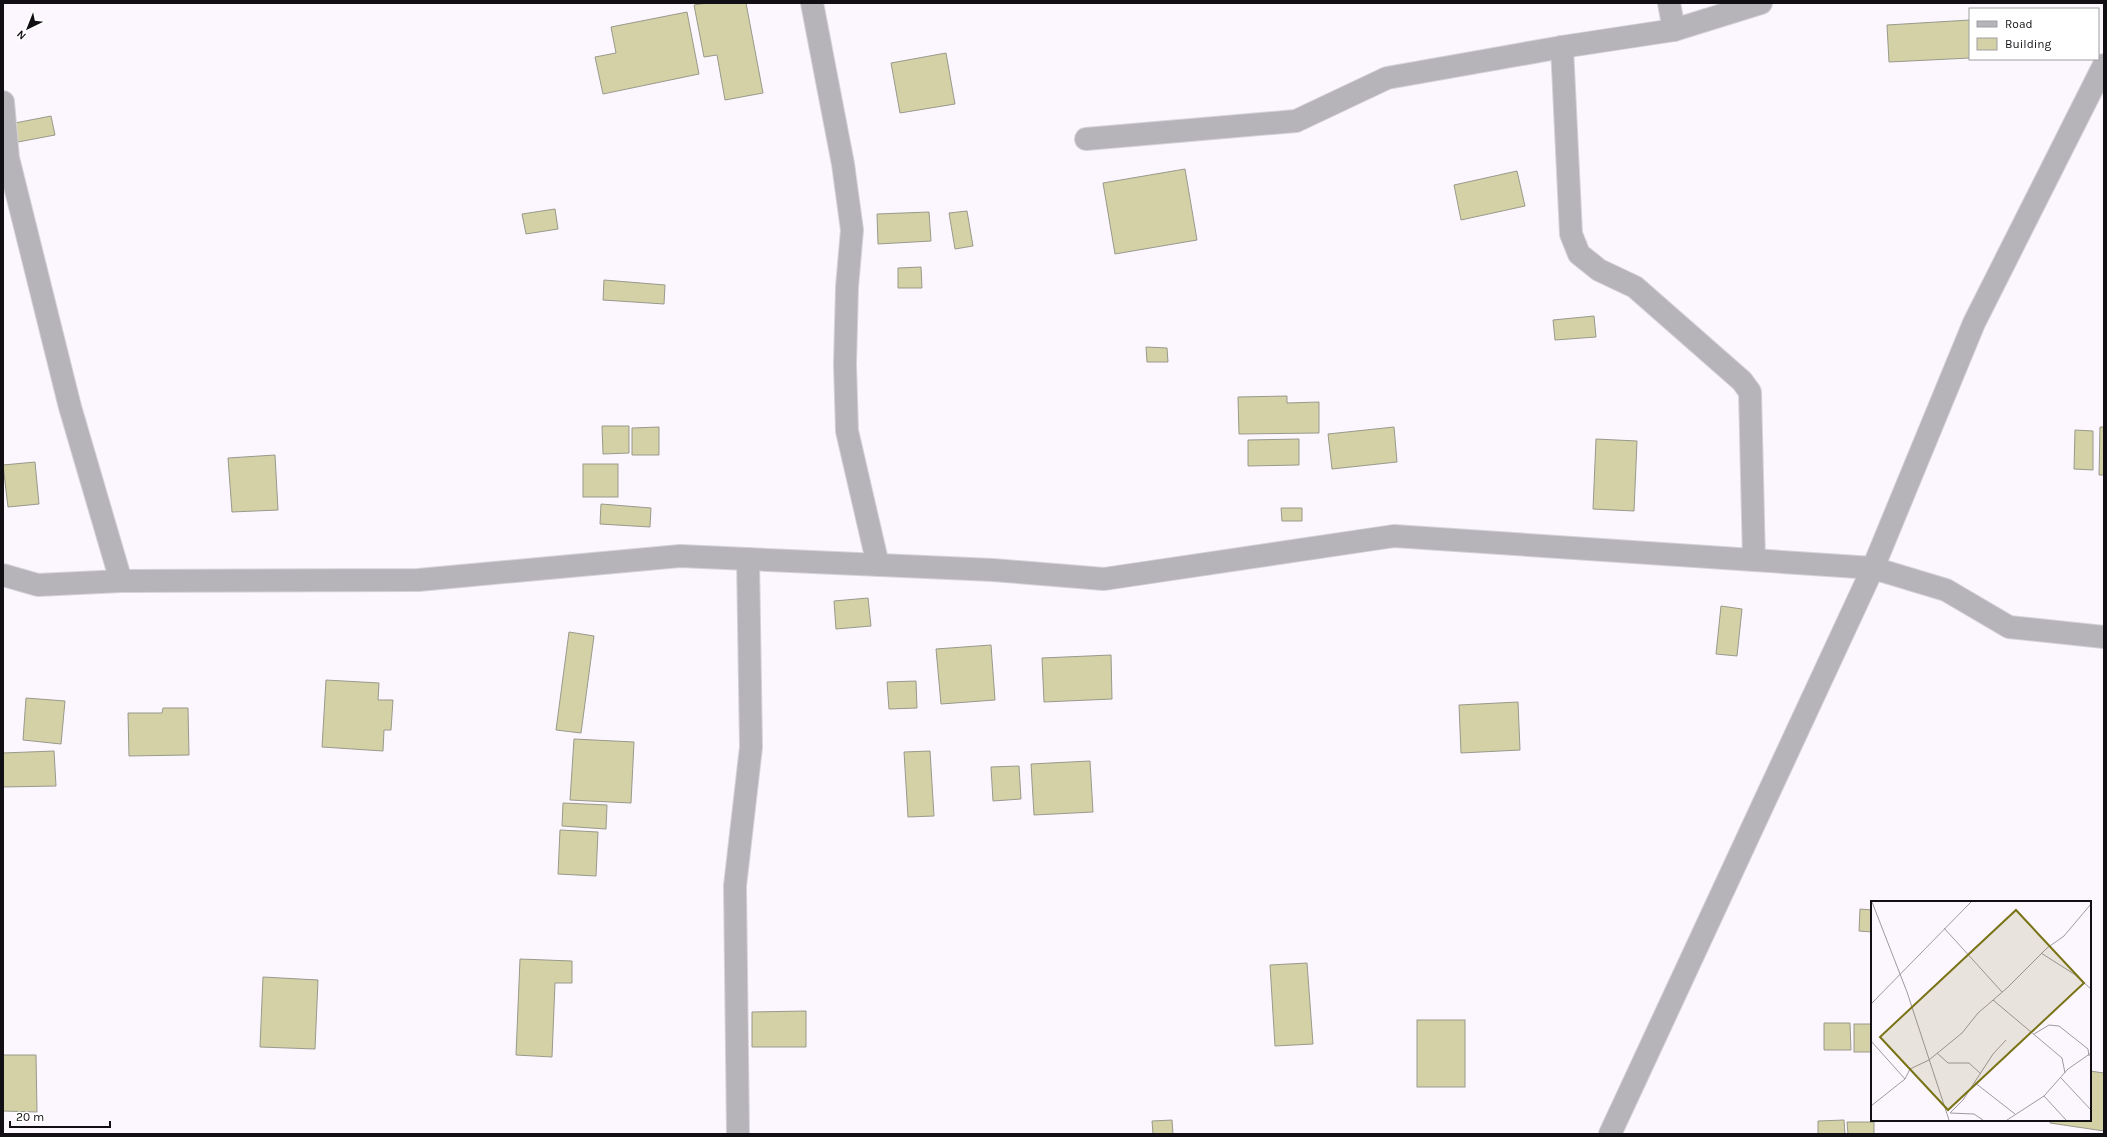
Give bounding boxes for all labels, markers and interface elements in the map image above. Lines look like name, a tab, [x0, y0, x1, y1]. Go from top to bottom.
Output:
north arrow	[8, 8, 48, 48]
legend	[1969, 8, 2099, 60]
text: Road	[2005, 17, 2033, 31]
text: N	[14, 28, 29, 42]
text: Building	[2005, 37, 2052, 51]
inset map	[1871, 901, 2091, 1121]
scale bar	[10, 1103, 110, 1129]
text: 20 m	[16, 1110, 44, 1124]

